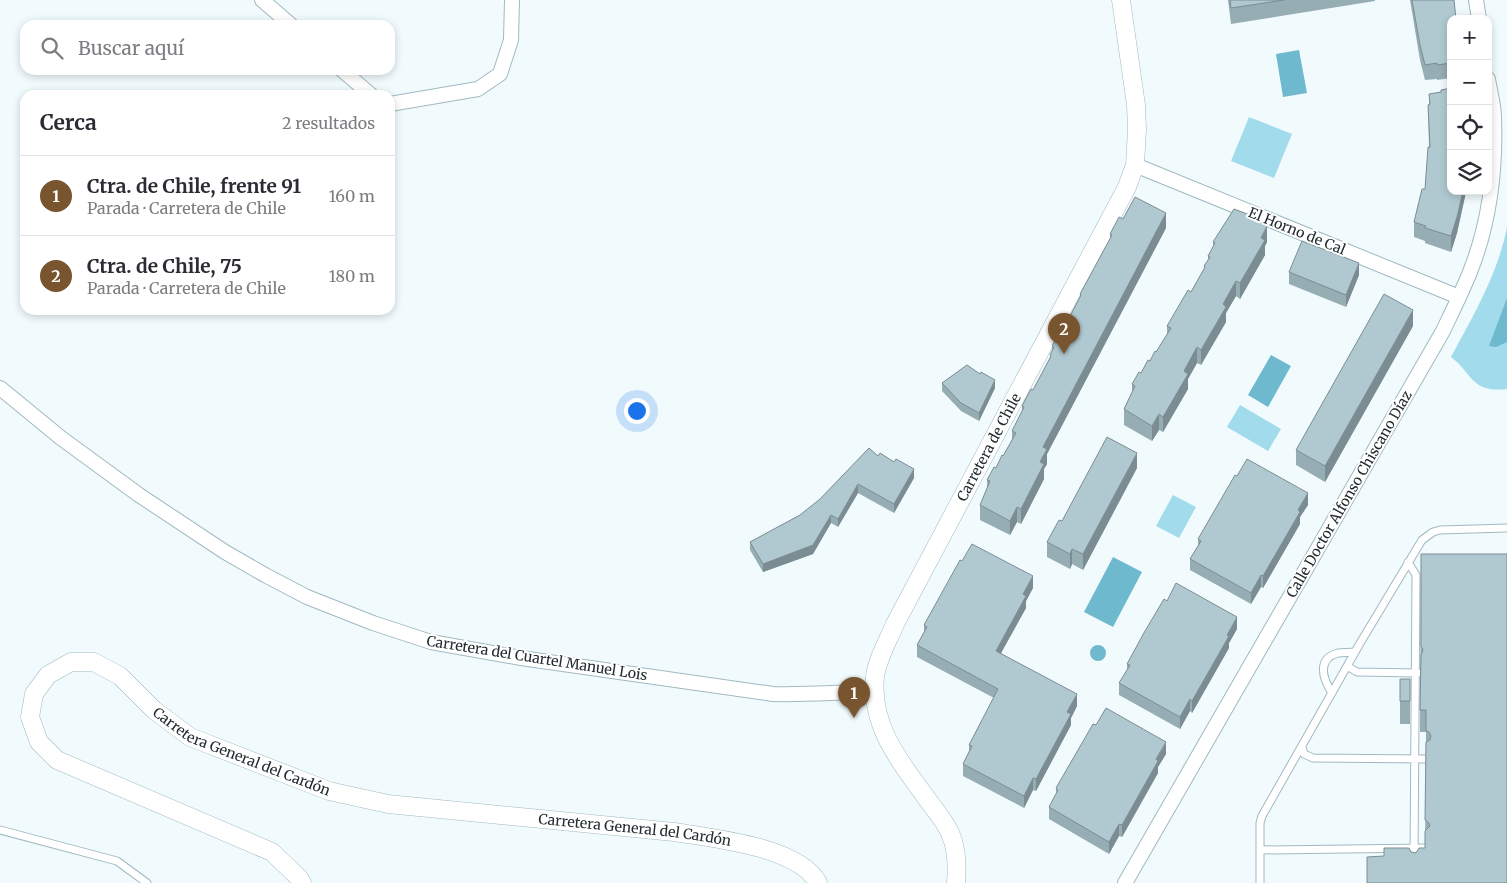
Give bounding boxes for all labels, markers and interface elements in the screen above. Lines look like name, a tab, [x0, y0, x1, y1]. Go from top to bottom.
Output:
map controls	[1447, 15, 1492, 195]
button: +	[1447, 15, 1492, 60]
search box	[20, 20, 395, 75]
icon: search	[38, 34, 66, 62]
text: Buscar aquí	[78, 36, 184, 60]
button: −	[1447, 60, 1492, 105]
button: locate	[1447, 105, 1492, 150]
text: Cerca	[40, 109, 97, 136]
text: 2 resultados	[282, 113, 375, 133]
button: layers	[1447, 150, 1492, 195]
text: Ctra. de Chile, frente 91	[87, 174, 301, 198]
text: 1	[52, 186, 60, 206]
text: 160 m	[329, 186, 375, 206]
text: Parada · Carretera de Chile	[87, 198, 286, 218]
street label: El Horno de Cal	[1246, 203, 1349, 259]
text: Ctra. de Chile, 75	[87, 254, 242, 278]
text: 2	[51, 266, 61, 286]
text: 180 m	[329, 266, 375, 286]
text: Parada · Carretera de Chile	[87, 278, 286, 298]
pin: 2	[1048, 313, 1080, 354]
street label: Calle Doctor Alfonso Chiscano Díaz	[1282, 387, 1416, 601]
street label: Carretera de Chile	[953, 390, 1025, 504]
your location	[624, 398, 650, 424]
street label: Carretera del Cuartel Manuel Lois	[425, 632, 649, 684]
pin: 1	[838, 677, 870, 718]
street label: Carretera General del Cardón	[149, 703, 333, 800]
street label: Carretera General del Cardón	[538, 810, 733, 850]

